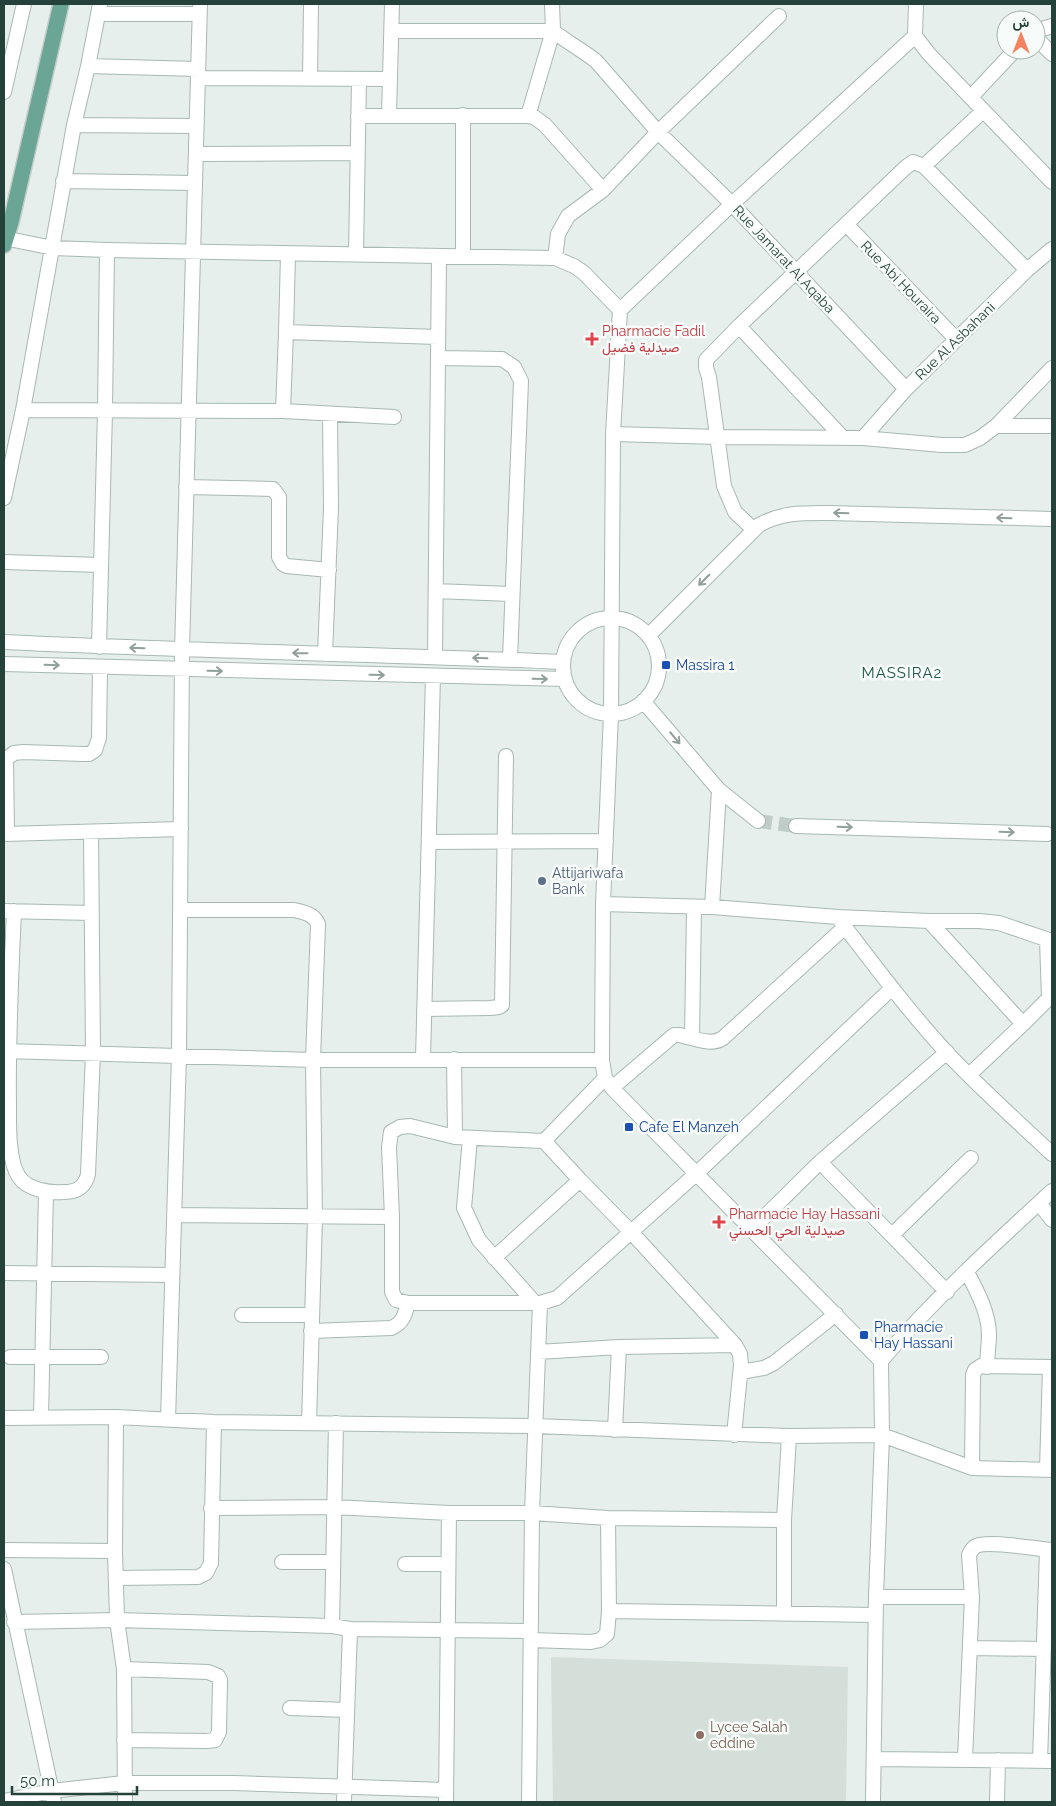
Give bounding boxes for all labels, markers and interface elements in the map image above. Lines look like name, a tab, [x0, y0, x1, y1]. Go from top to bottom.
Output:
north arrow	[996, 10, 1046, 60]
text: ش	[1013, 14, 1030, 31]
street label: Rue Jamarat Al Aqaba	[730, 202, 838, 316]
street label: Rue Abi Houraira	[858, 237, 944, 327]
street label: Rue Al Asbahani	[912, 299, 998, 383]
place label: Pharmacie Fadil صيدلية فضيل	[602, 323, 705, 356]
marker: Pharmacie Fadil صيدلية فضيل	[586, 333, 598, 345]
one-way arrow	[833, 508, 850, 518]
one-way arrow	[996, 513, 1012, 522]
one-way arrow	[697, 574, 710, 586]
one-way arrow	[130, 644, 146, 653]
one-way arrow	[292, 648, 308, 658]
one-way arrow	[472, 654, 488, 663]
place label: Massira 1	[676, 657, 735, 673]
marker: Massira 1	[660, 659, 672, 671]
one-way arrow	[44, 661, 60, 670]
district label: MASSIRA2	[862, 664, 942, 682]
one-way arrow	[207, 666, 223, 675]
one-way arrow	[369, 670, 385, 679]
one-way arrow	[532, 674, 548, 684]
one-way arrow	[670, 731, 681, 744]
one-way arrow	[836, 823, 852, 832]
one-way arrow	[999, 828, 1015, 837]
place label: Attijariwafa Bank	[552, 865, 623, 897]
marker: Attijariwafa Bank	[536, 875, 548, 887]
place label: Cafe El Manzeh	[639, 1119, 739, 1135]
marker: Cafe El Manzeh	[623, 1121, 635, 1133]
place label: Pharmacie Hay Hassani صيدلية الحي الحسني	[729, 1206, 880, 1242]
marker: Pharmacie Hay Hassani صيدلية الحي الحسني	[713, 1216, 725, 1228]
place label: Pharmacie Hay Hassani	[874, 1319, 953, 1351]
marker: Pharmacie Hay Hassani	[858, 1329, 870, 1341]
place label: Lycee Salah eddine	[710, 1719, 788, 1751]
marker: Lycee Salah eddine	[694, 1729, 706, 1741]
scale bar	[12, 1764, 138, 1796]
text: 50 m	[20, 1772, 55, 1790]

